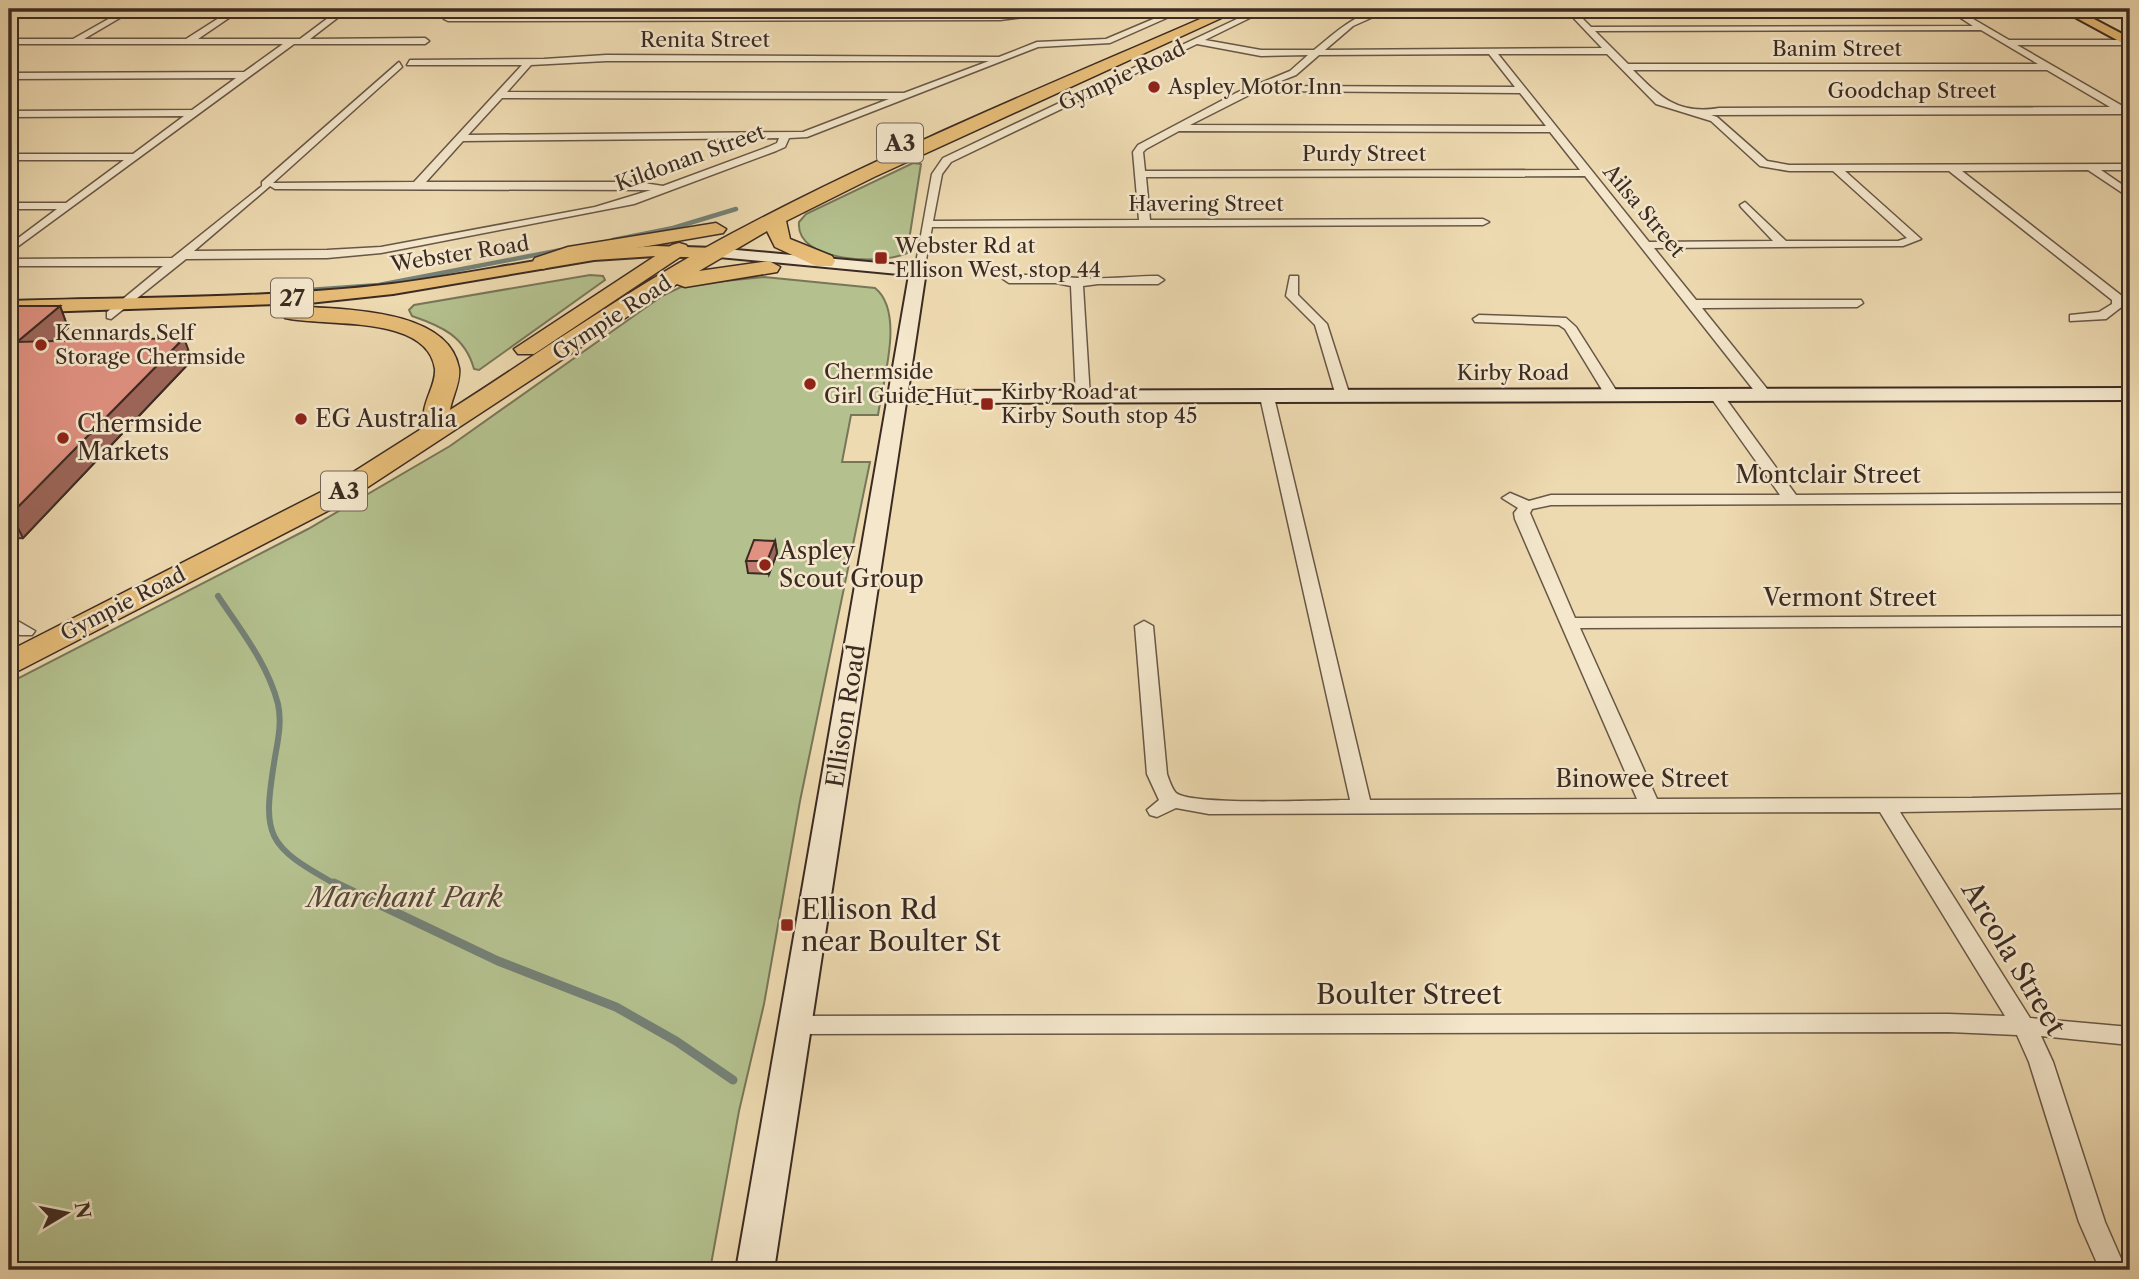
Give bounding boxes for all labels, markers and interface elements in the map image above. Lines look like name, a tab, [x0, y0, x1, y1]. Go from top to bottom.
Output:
street label: Renita Street	[640, 27, 771, 52]
street label: Gympie Road	[1055, 35, 1189, 116]
street label: Banim Street	[1772, 36, 1903, 61]
place label: Aspley Motor Inn	[1167, 74, 1342, 99]
street label: Goodchap Street	[1828, 78, 1997, 103]
marker: Aspley Motor Inn	[1146, 79, 1162, 95]
street label: Kildonan Street	[612, 119, 768, 196]
road number: A3	[877, 124, 923, 162]
street label: Purdy Street	[1302, 141, 1427, 166]
street label: Ailsa Street	[1598, 158, 1691, 263]
street label: Havering Street	[1128, 191, 1284, 216]
street label: Webster Road	[388, 230, 531, 277]
place label: Webster Rd at Ellison West, stop 44	[894, 233, 1101, 282]
marker: Webster Rd at Ellison West, stop 44	[873, 250, 889, 266]
street label: Gympie Road	[548, 270, 676, 365]
road number: 27	[271, 278, 313, 318]
place label: Kennards Self Storage Chermside	[55, 320, 246, 369]
marker: Kennards Self Storage Chermside	[33, 337, 49, 353]
place label: Chermside Girl Guide Hut	[824, 359, 973, 408]
street label: Kirby Road	[1457, 360, 1569, 385]
marker: Chermside Girl Guide Hut	[802, 376, 818, 392]
place label: Kirby Road at Kirby South stop 45	[1001, 379, 1197, 428]
marker: Kirby Road at Kirby South stop 45	[979, 396, 995, 412]
place label: EG Australia	[315, 404, 457, 433]
place label: Chermside Markets	[77, 409, 202, 466]
marker: EG Australia	[293, 411, 309, 427]
marker: Chermside Markets	[55, 430, 71, 446]
street label: Montclair Street	[1735, 460, 1921, 489]
road number: A3	[321, 471, 367, 510]
place label: Aspley Scout Group	[778, 536, 924, 593]
marker: Aspley Scout Group	[757, 557, 773, 573]
street label: Gympie Road	[56, 561, 190, 646]
street label: Vermont Street	[1762, 583, 1937, 612]
street label: Ellison Road	[820, 642, 871, 789]
street label: Binowee Street	[1555, 764, 1729, 793]
street label: Arcola Street	[1954, 874, 2073, 1041]
park label: Marchant Park	[304, 880, 503, 914]
place label: Ellison Rd near Boulter St	[801, 892, 1001, 958]
marker: Ellison Rd near Boulter St	[779, 917, 795, 933]
street label: Boulter Street	[1316, 977, 1502, 1011]
north arrow	[32, 1178, 102, 1248]
text: N	[69, 1200, 95, 1220]

